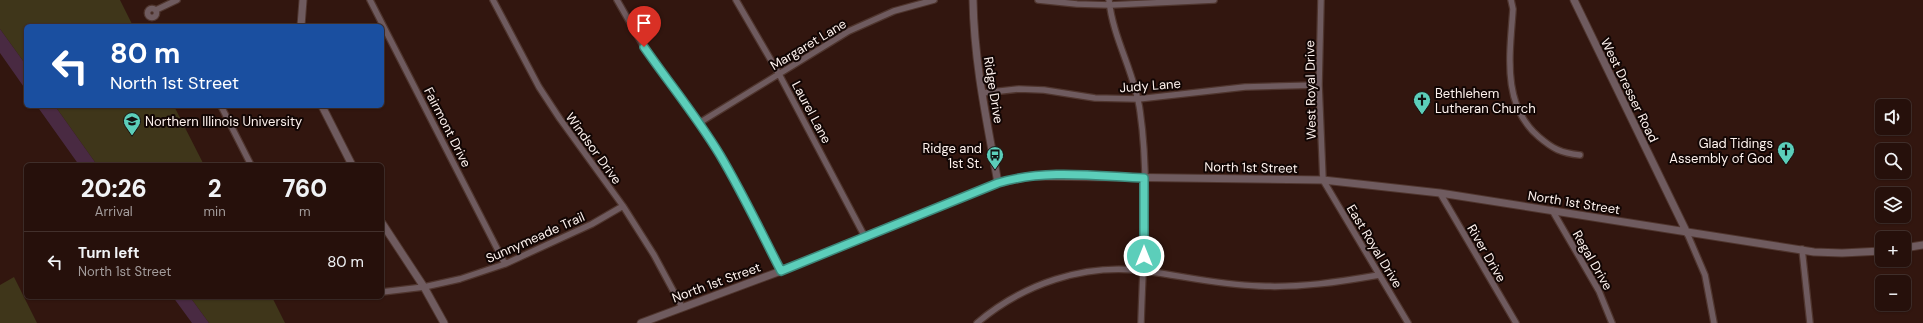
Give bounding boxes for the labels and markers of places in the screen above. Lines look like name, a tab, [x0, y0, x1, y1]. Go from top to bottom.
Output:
pin	[627, 6, 661, 47]
place label: Bethlehem Lutheran Church	[1435, 85, 1536, 117]
church icon: Bethlehem Lutheran Church	[1412, 90, 1432, 115]
school or university icon: Northern Illinois University	[122, 111, 142, 136]
place label: Northern Illinois University	[145, 113, 302, 130]
place label: Glad Tidings Assembly of God	[1669, 135, 1773, 167]
place label: Ridge and 1st St.	[922, 140, 982, 172]
church icon: Glad Tidings Assembly of God	[1776, 140, 1796, 165]
bus stop icon: Ridge and 1st St.	[985, 145, 1005, 170]

